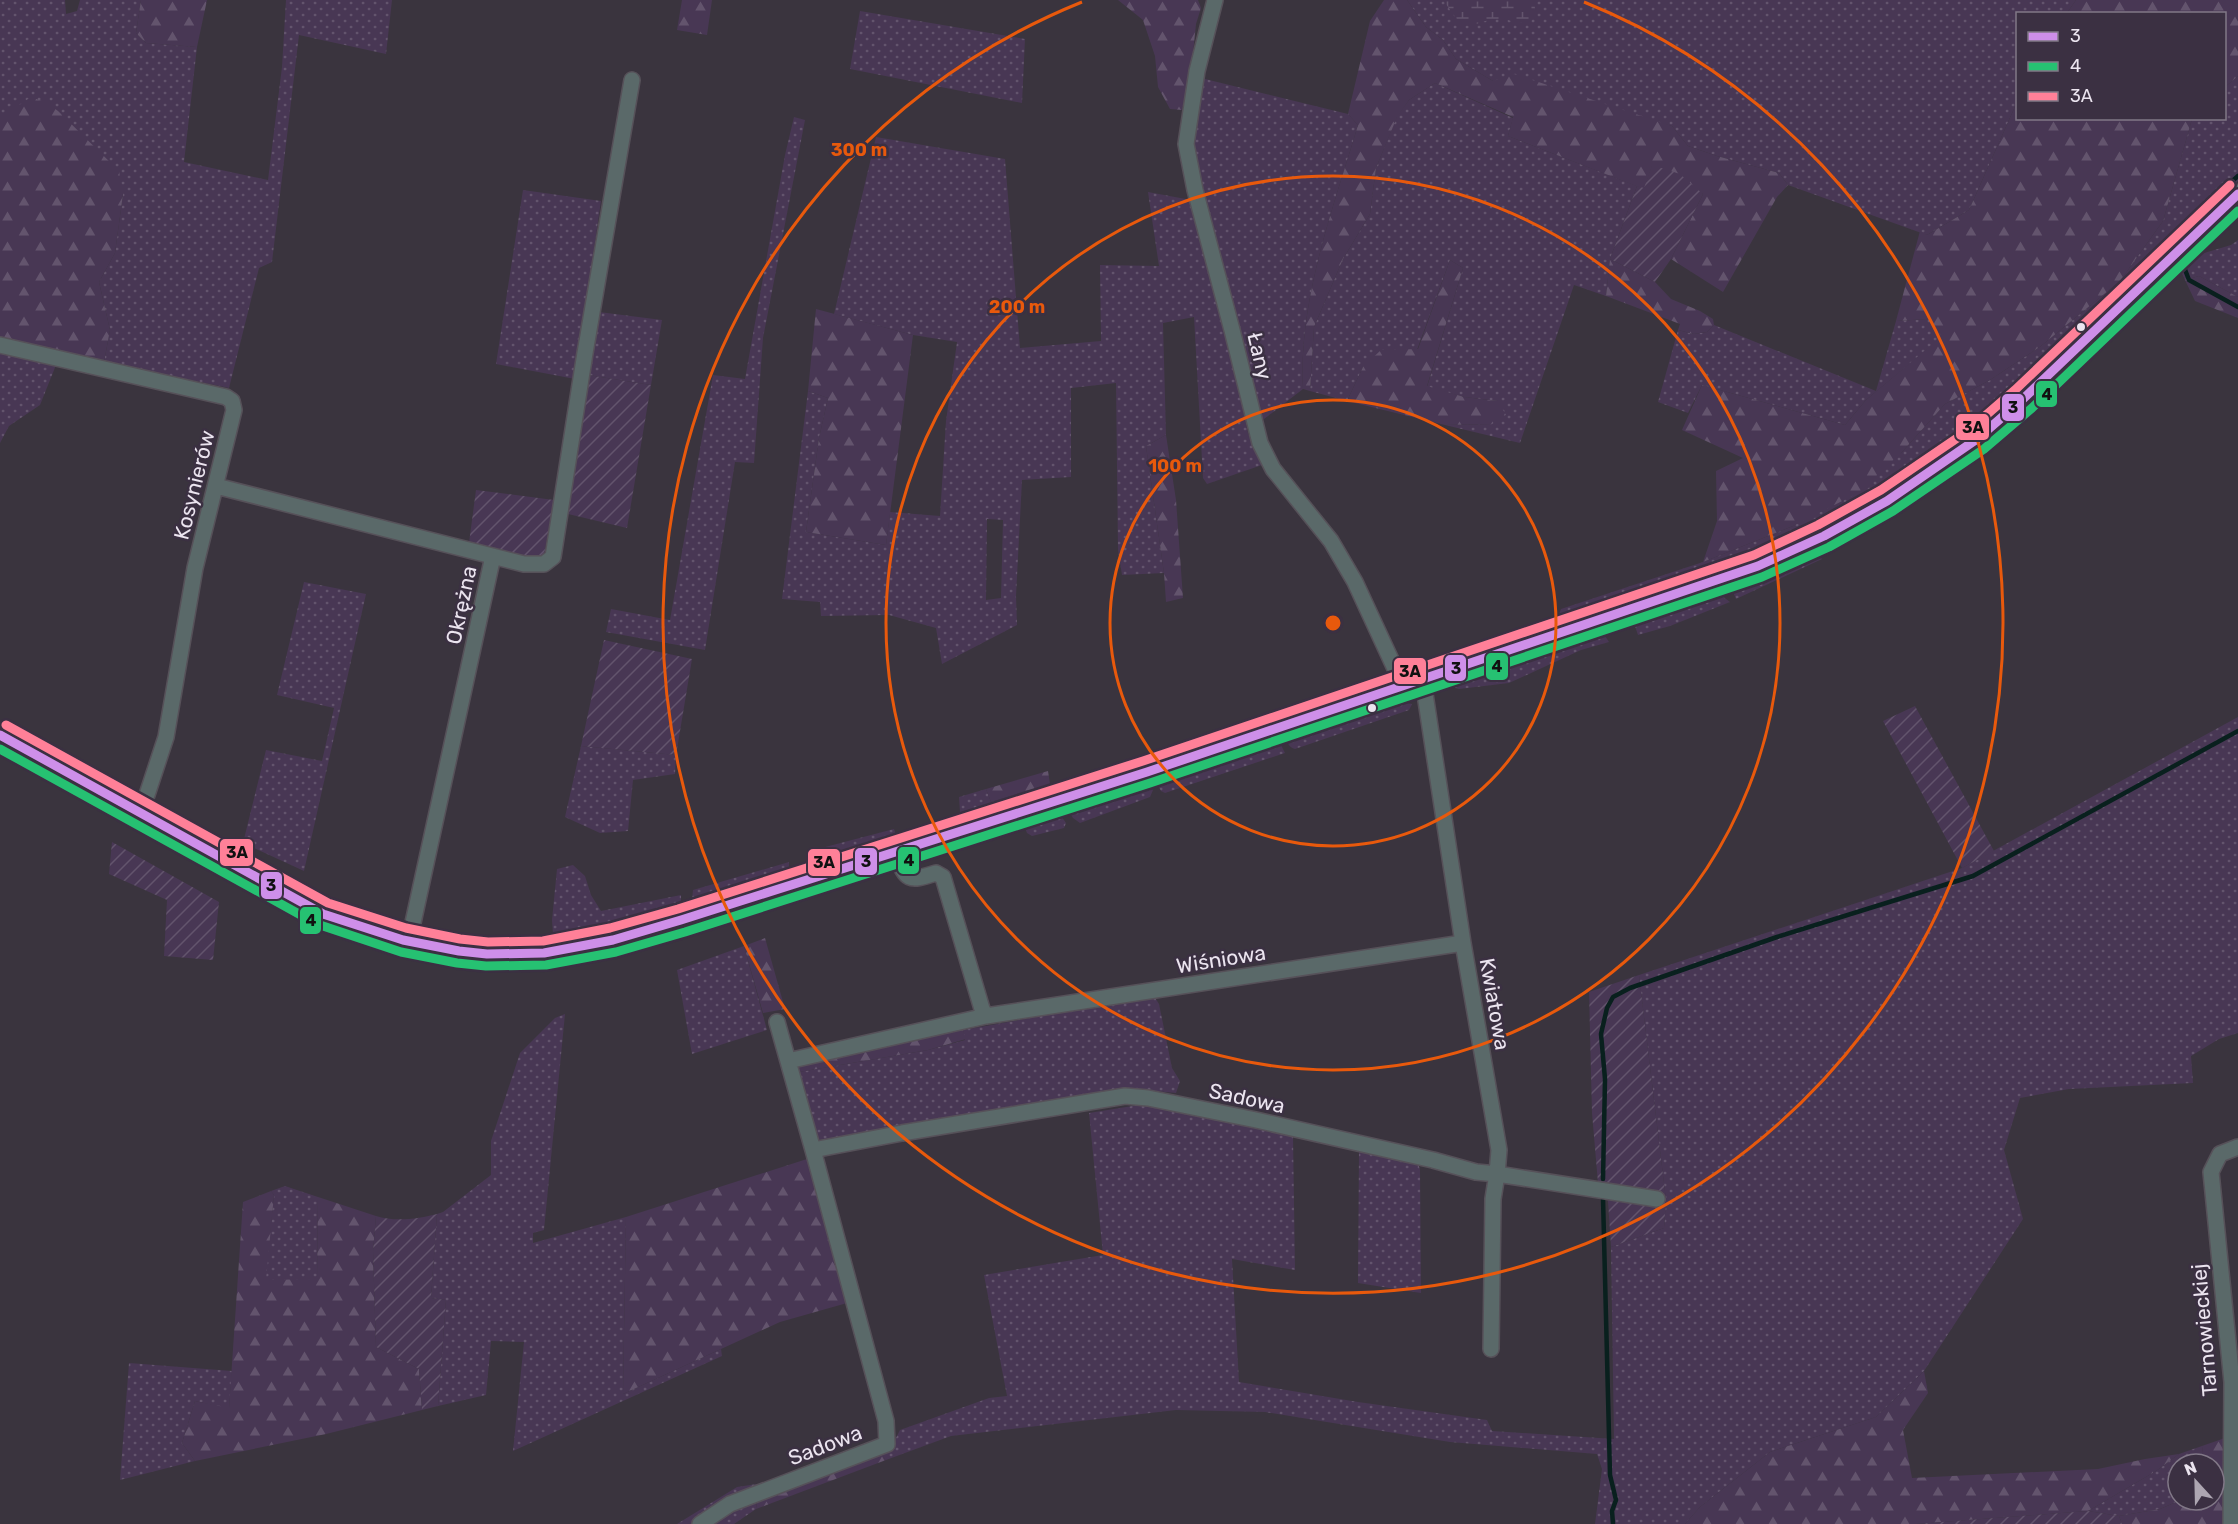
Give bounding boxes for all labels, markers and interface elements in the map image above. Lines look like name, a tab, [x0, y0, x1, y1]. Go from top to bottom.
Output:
legend	[2016, 12, 2226, 120]
text: 3	[2070, 25, 2081, 47]
text: 4	[2070, 55, 2081, 77]
text: 3A	[2070, 85, 2093, 107]
text: 300 m	[831, 139, 887, 161]
text: 200 m	[989, 296, 1045, 318]
unlabelled marker	[2075, 321, 2087, 333]
street label: Łany	[1242, 330, 1278, 382]
line badge: 4	[2035, 380, 2058, 408]
text: 4	[2042, 385, 2053, 404]
line badge: 3	[2001, 393, 2025, 422]
text: 3	[2008, 398, 2018, 417]
line badge: 3A	[1955, 413, 1990, 441]
text: 3A	[1962, 418, 1985, 437]
street label: Kosynierów	[168, 428, 220, 542]
text: 100 m	[1148, 455, 1202, 477]
street label: Okrężna	[440, 563, 482, 647]
centre of rings	[1323, 613, 1343, 633]
line badge: 4	[1485, 652, 1509, 681]
line badge: 3	[1444, 654, 1467, 682]
line badge: 3A	[1393, 657, 1427, 685]
text: 4	[1492, 657, 1503, 676]
text: 3	[1451, 659, 1461, 678]
text: 3A	[1399, 662, 1422, 681]
unlabelled marker	[1366, 702, 1378, 714]
line badge: 3A	[219, 838, 254, 867]
text: 3A	[226, 843, 249, 862]
line badge: 4	[897, 846, 920, 875]
line badge: 3	[854, 847, 878, 876]
line badge: 3A	[807, 848, 841, 877]
text: 4	[904, 851, 915, 870]
text: 3	[861, 852, 871, 871]
text: 3A	[813, 853, 836, 872]
line badge: 3	[260, 871, 283, 900]
text: 3	[266, 876, 276, 895]
line badge: 4	[299, 906, 322, 935]
text: 4	[306, 911, 317, 930]
street label: Wiśniowa	[1174, 940, 1268, 978]
street label: Kwiatowa	[1475, 956, 1515, 1052]
street label: Sadowa	[1207, 1078, 1287, 1118]
street label: Tarnowieckiej	[2186, 1263, 2222, 1397]
street label: Sadowa	[785, 1420, 865, 1470]
north arrow	[2166, 1452, 2226, 1512]
text: N	[2182, 1458, 2199, 1480]

